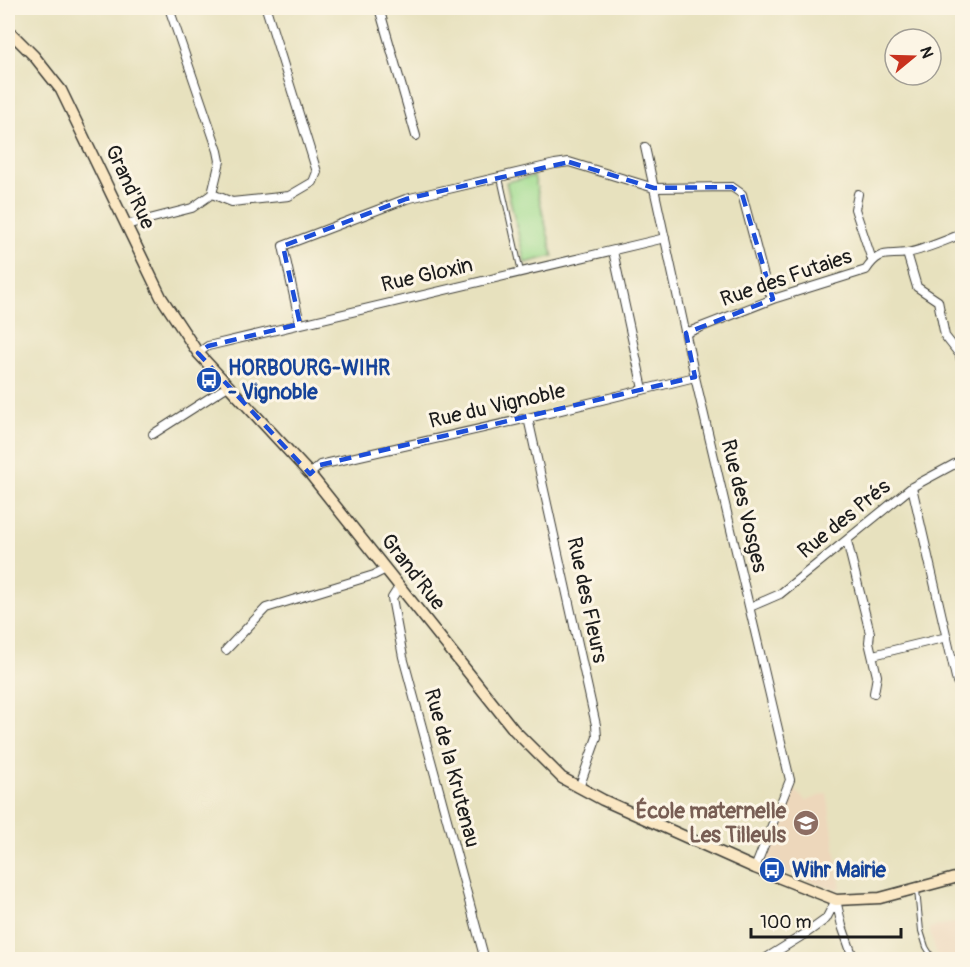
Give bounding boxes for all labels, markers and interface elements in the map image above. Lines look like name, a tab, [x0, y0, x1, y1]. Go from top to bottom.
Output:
north arrow	[883, 27, 943, 87]
text: N	[915, 44, 938, 61]
street label: Grand'Rue	[99, 141, 162, 234]
street label: Rue des Futaies	[717, 243, 856, 313]
street label: Rue Gloxin	[378, 251, 476, 299]
place label: HORBOURG-WIHR - Vignoble	[228, 355, 390, 406]
bus stop icon: HORBOURG-WIHR - Vignoble	[194, 365, 224, 395]
street label: Rue du Vignoble	[426, 377, 568, 435]
street label: Rue des Vosges	[714, 437, 774, 576]
street label: Rue des Prés	[792, 473, 896, 565]
street label: Grand'Rue	[375, 528, 452, 616]
street label: Rue des Fleurs	[561, 535, 614, 666]
street label: Rue de la Krutenau	[418, 686, 486, 850]
place label: École maternelle Les Tilleuls	[636, 797, 787, 849]
school or university icon: École maternelle Les Tilleuls	[791, 808, 821, 838]
bus stop icon: Wihr Mairie	[757, 855, 787, 885]
place label: Wihr Mairie	[792, 857, 886, 884]
scale bar	[751, 901, 901, 939]
text: 100 m	[760, 911, 812, 934]

